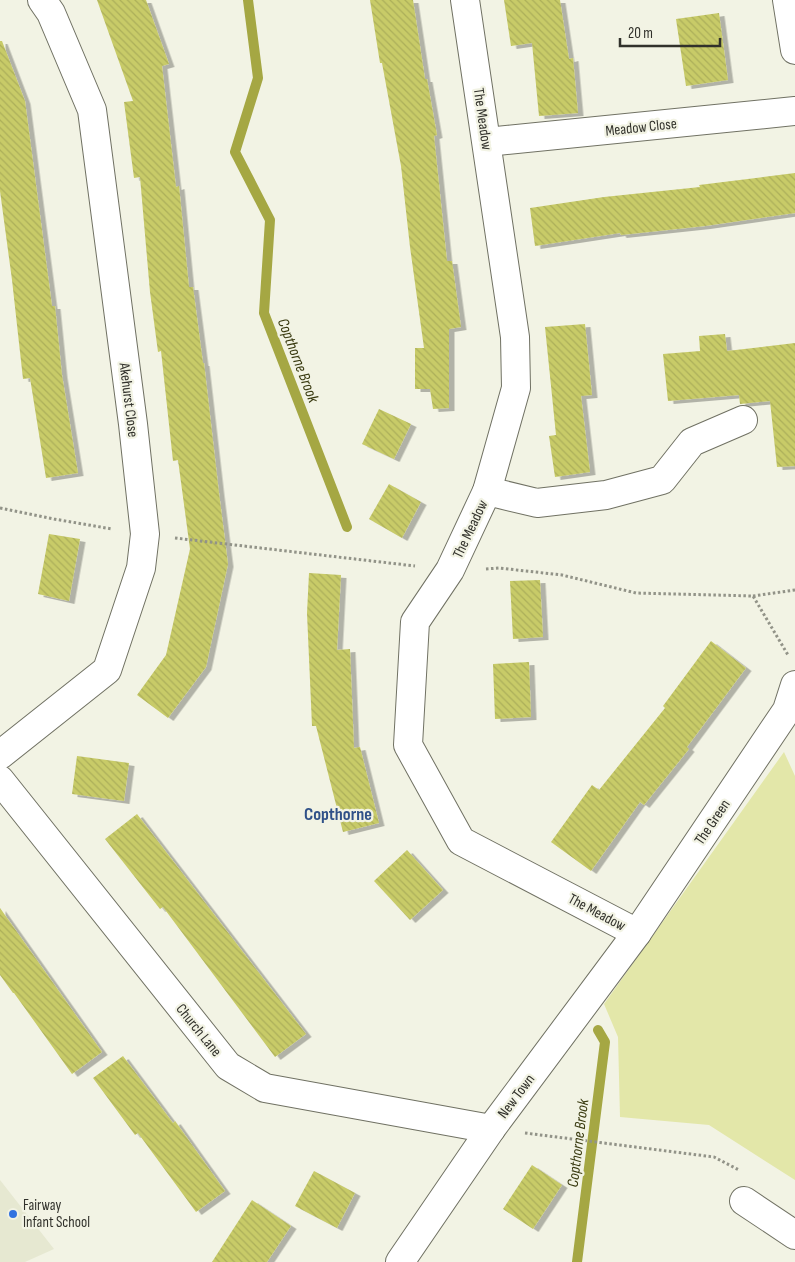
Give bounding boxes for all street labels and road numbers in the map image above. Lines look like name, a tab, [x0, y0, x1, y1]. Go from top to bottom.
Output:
street label: The Meadow	[469, 87, 496, 152]
street label: Meadow Close	[604, 114, 678, 141]
street label: Akehurst Close	[114, 361, 143, 438]
street label: The Meadow	[449, 496, 492, 561]
street label: The Green	[690, 796, 735, 849]
street label: The Meadow	[565, 889, 629, 936]
street label: Church Lane	[172, 1000, 226, 1061]
street label: New Town	[494, 1070, 539, 1122]

